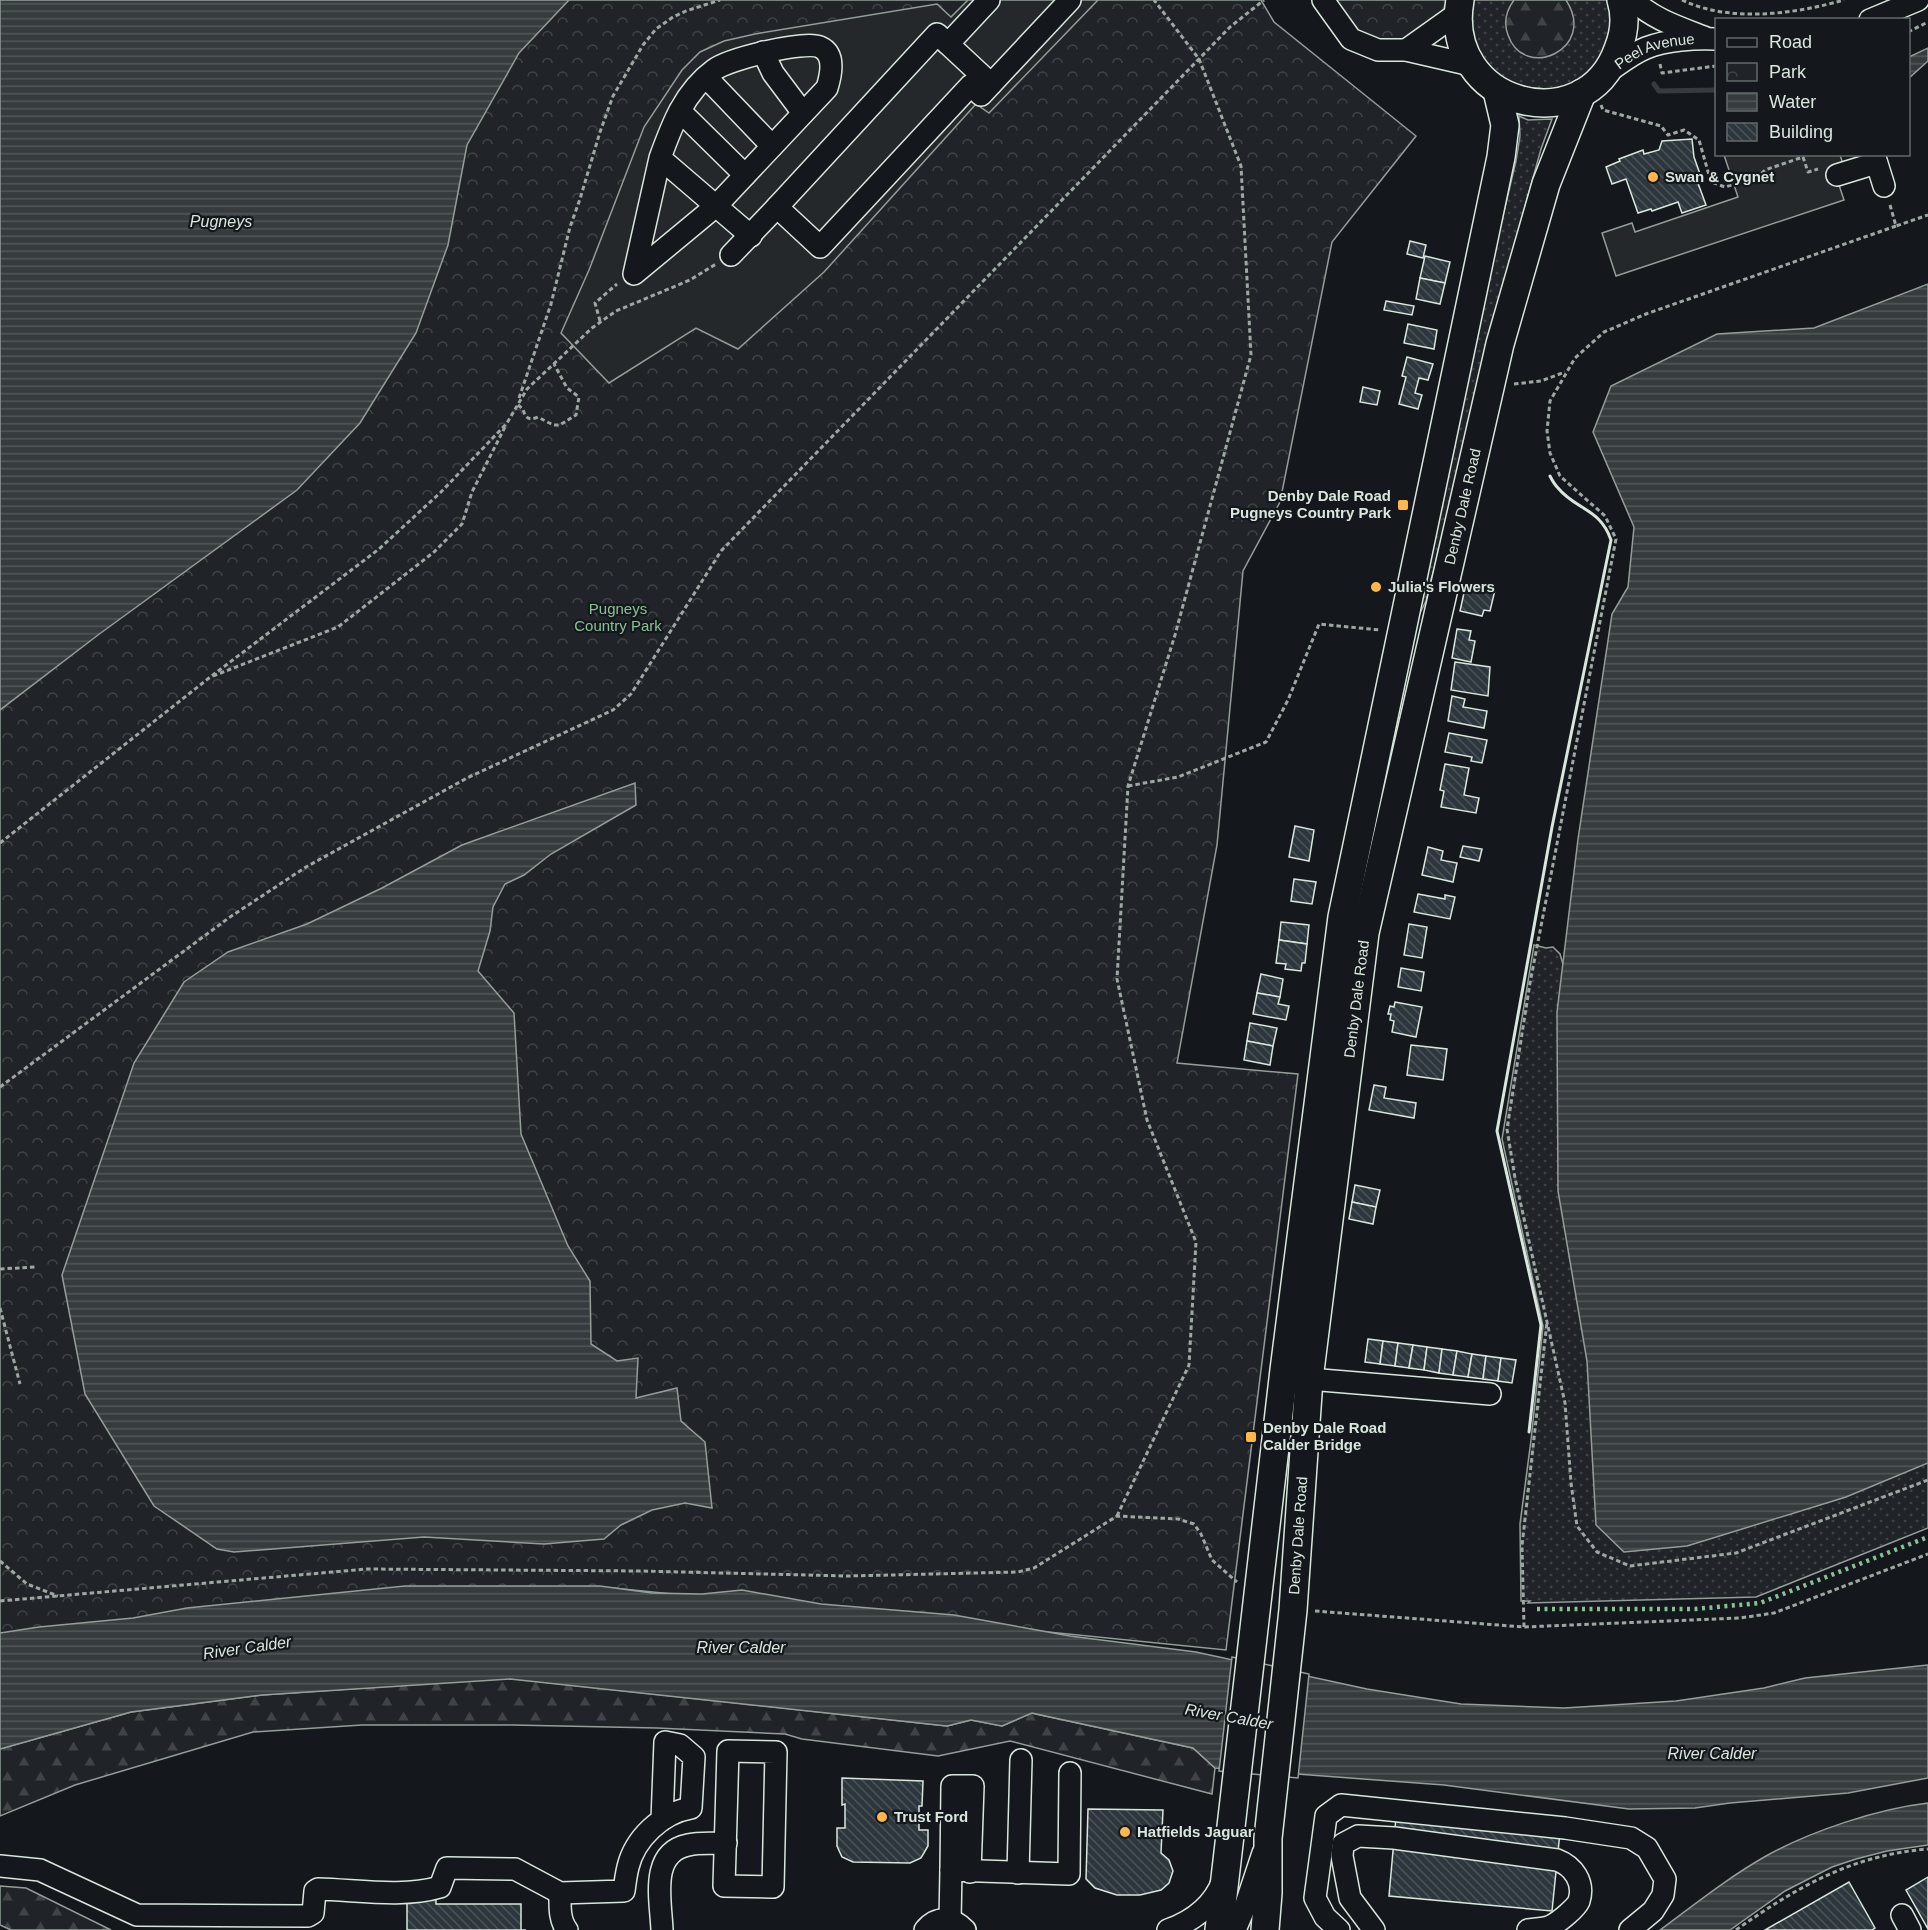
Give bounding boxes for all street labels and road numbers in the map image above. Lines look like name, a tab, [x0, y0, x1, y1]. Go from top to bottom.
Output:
street label: Peel Avenue	[1611, 30, 1695, 72]
street label: Denby Dale Road	[1441, 447, 1484, 566]
street label: Denby Dale Road	[1340, 939, 1372, 1059]
street label: Denby Dale Road	[1285, 1476, 1310, 1595]

